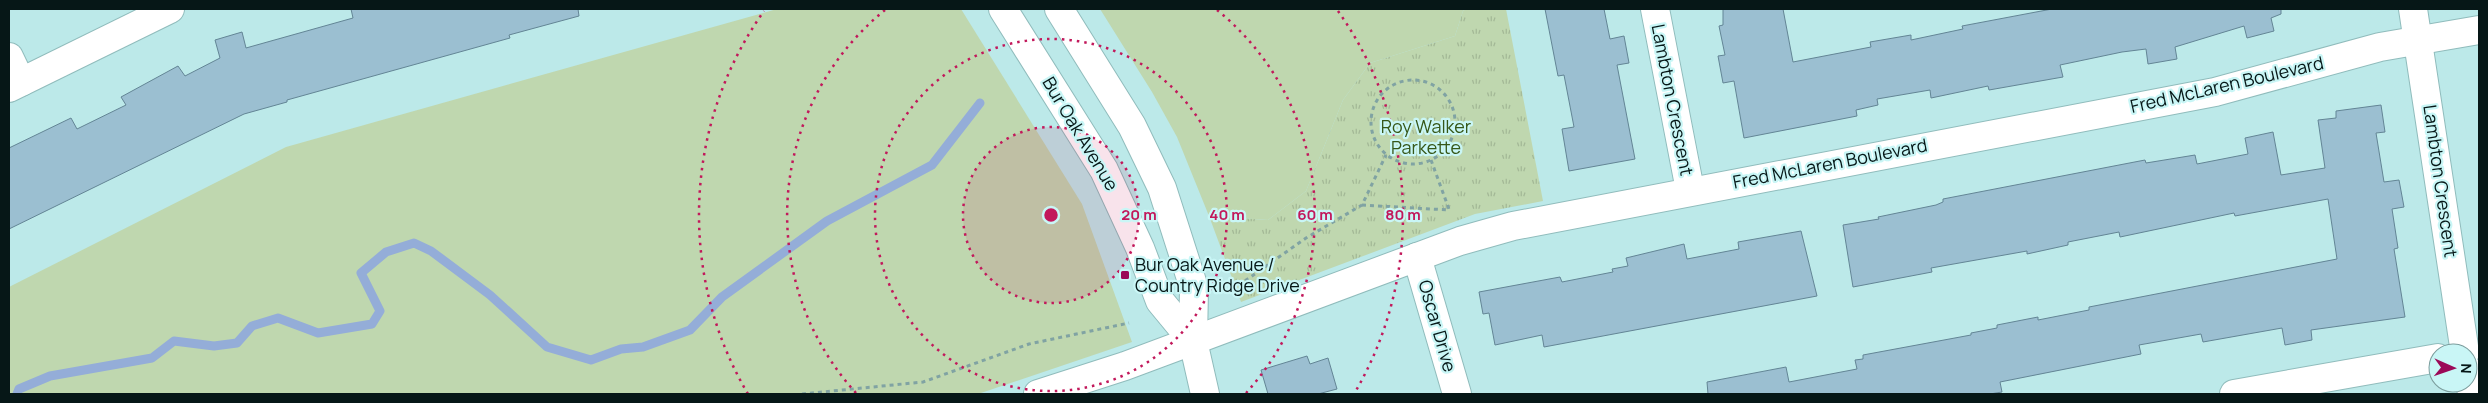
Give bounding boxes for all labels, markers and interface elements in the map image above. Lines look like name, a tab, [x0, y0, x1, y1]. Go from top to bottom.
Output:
street label: Lambton Crescent	[1647, 22, 1699, 178]
street label: Fred McLaren Boulevard	[2128, 50, 2326, 118]
street label: Bur Oak Avenue	[1037, 72, 1124, 195]
street label: Lambton Crescent	[2418, 103, 2464, 259]
park label: Roy Walker Parkette	[1381, 114, 1472, 159]
street label: Fred McLaren Boulevard	[1731, 132, 1929, 194]
text: 20 m	[1121, 204, 1157, 225]
text: 40 m	[1209, 204, 1245, 225]
text: 60 m	[1297, 204, 1333, 225]
text: 80 m	[1385, 204, 1421, 225]
centre of rings	[1042, 206, 1060, 224]
place label: Bur Oak Avenue / Country Ridge Drive	[1135, 252, 1300, 297]
marker: Bur Oak Avenue / Country Ridge Drive	[1119, 269, 1131, 281]
street label: Oscar Drive	[1413, 277, 1463, 374]
north arrow	[2428, 343, 2478, 393]
text: N	[2457, 363, 2476, 374]

